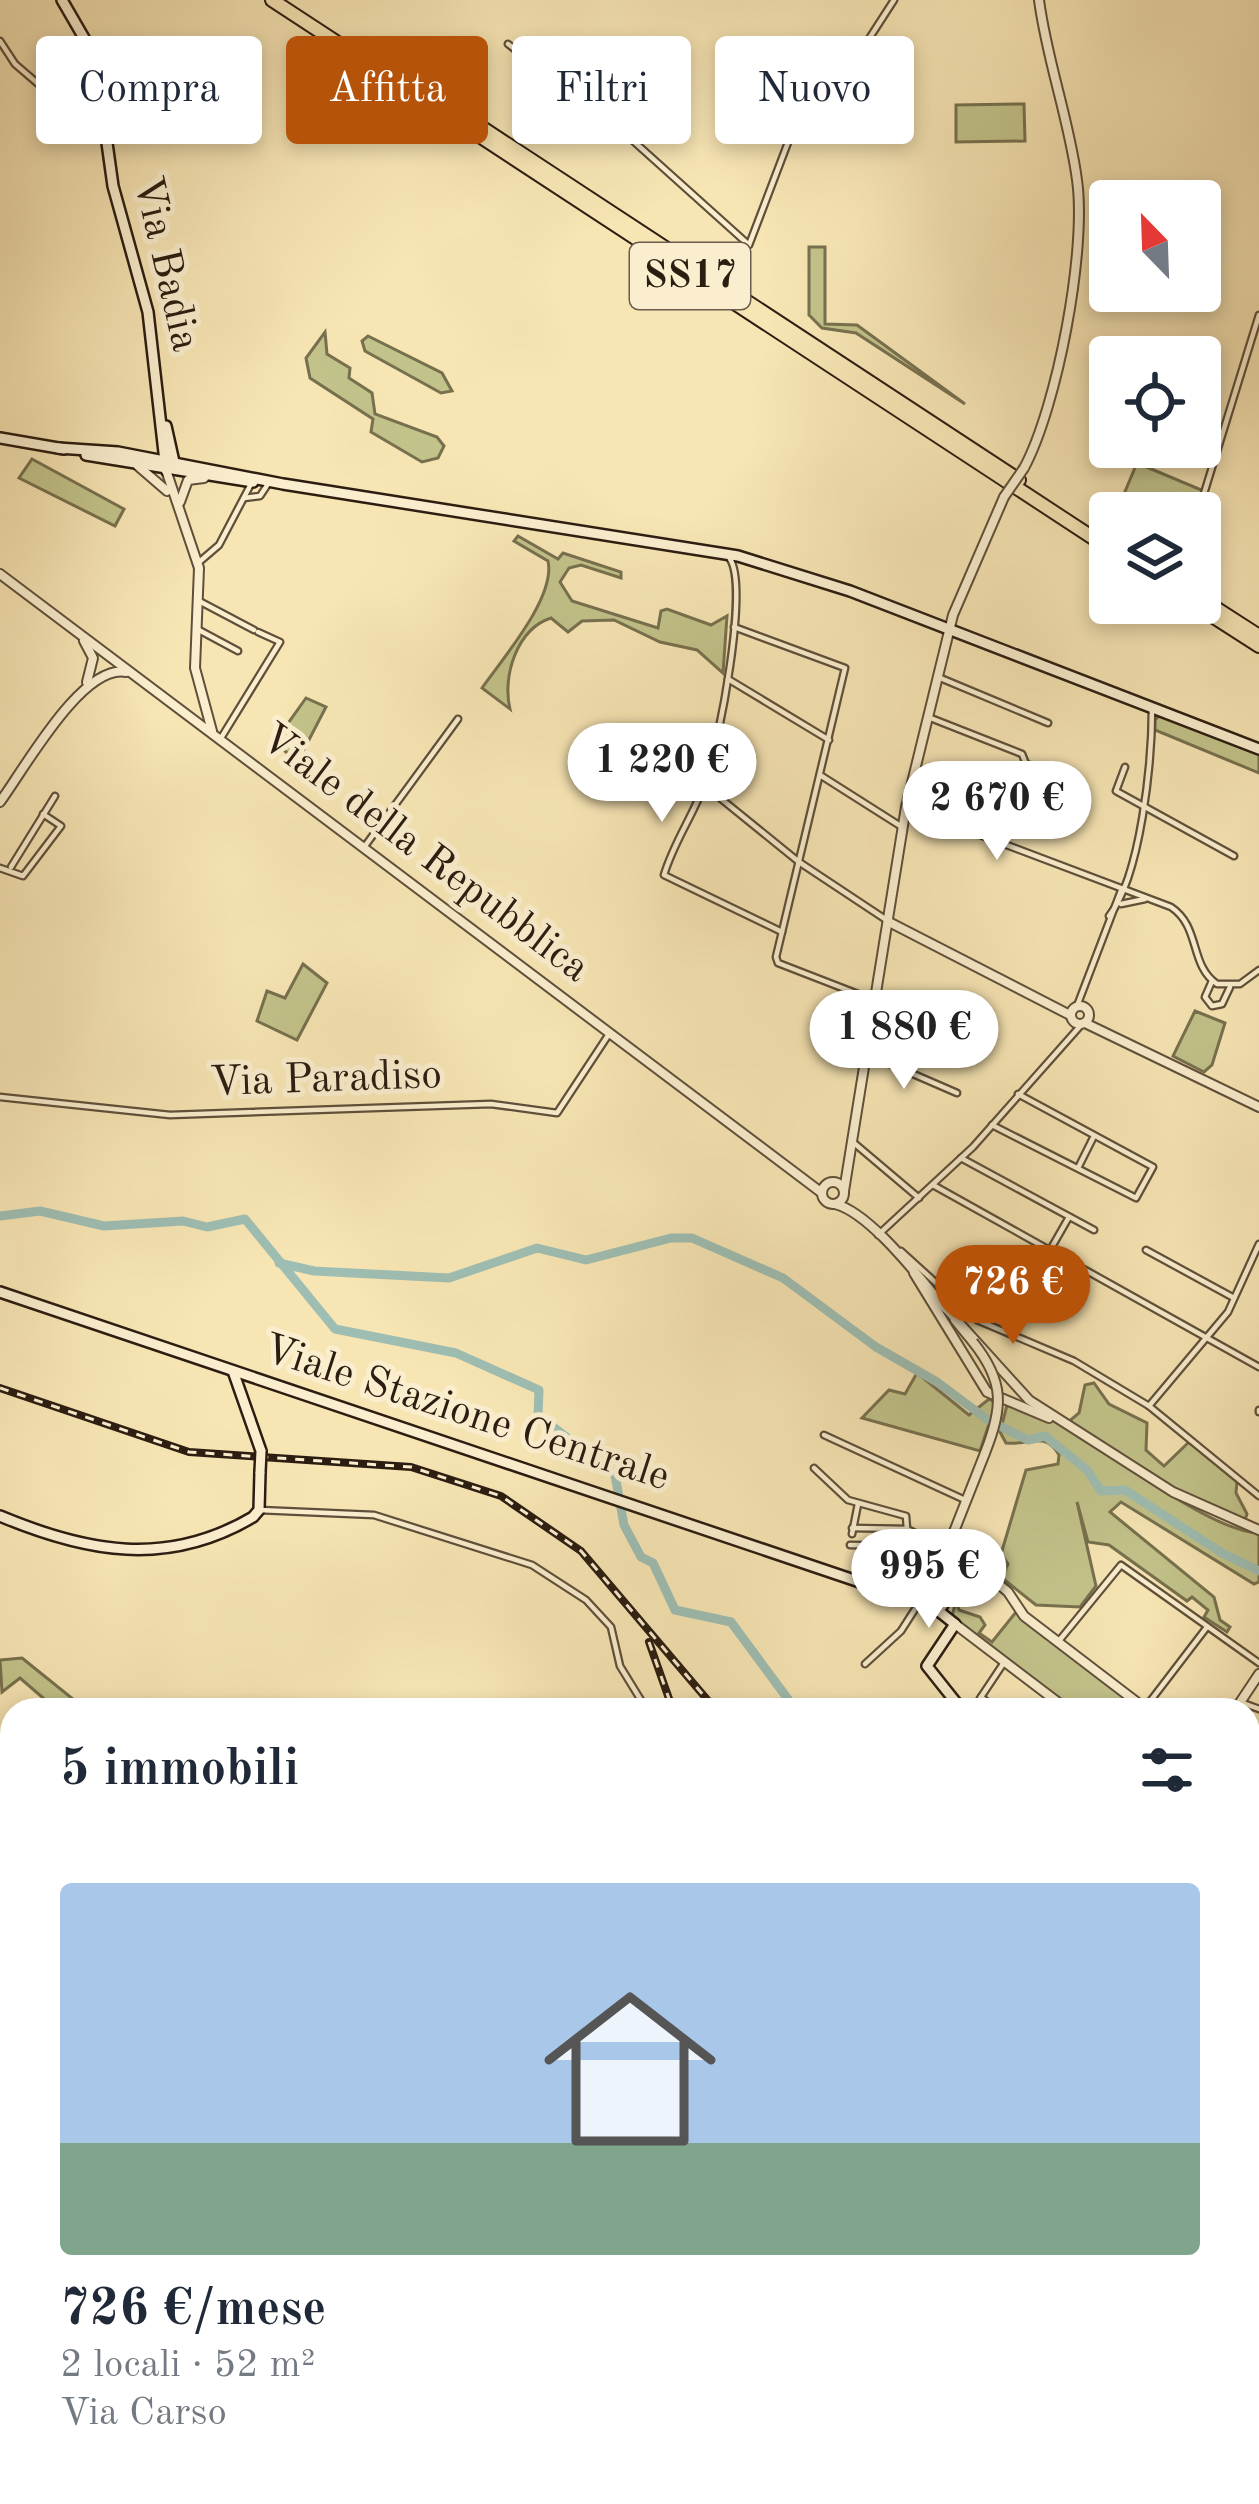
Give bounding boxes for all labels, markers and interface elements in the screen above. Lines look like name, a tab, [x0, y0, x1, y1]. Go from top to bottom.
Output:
chip: Compra	[36, 36, 262, 144]
chip: Affitta	[286, 36, 488, 144]
chip: Filtri	[512, 36, 691, 144]
chip: Nuovo	[715, 36, 914, 144]
street label: Via Badia	[124, 172, 206, 356]
north arrow	[1089, 180, 1221, 312]
map controls	[1089, 180, 1221, 624]
road number: SS17	[630, 243, 750, 309]
button: locate	[1089, 336, 1221, 468]
button: layers	[1089, 492, 1221, 624]
street label: Viale della Repubblica	[252, 717, 596, 991]
pin: 1 220 €	[551, 723, 773, 825]
text: 1 220 €	[595, 742, 729, 781]
pin: 2 670 €	[886, 761, 1108, 863]
text: 2 670 €	[930, 780, 1064, 819]
pin: 1 880 €	[793, 990, 1015, 1092]
text: 1 880 €	[837, 1009, 971, 1048]
street label: Via Paradiso	[209, 1055, 443, 1105]
pin: 726 €	[929, 1245, 1097, 1347]
text: 726 €	[962, 1264, 1064, 1303]
street label: Viale Stazione Centrale	[258, 1328, 674, 1500]
pin: 995 €	[845, 1529, 1013, 1631]
text: 995 €	[878, 1548, 980, 1587]
icon: filters	[1134, 1737, 1200, 1803]
text: 5 immobili	[60, 1745, 299, 1796]
icon: home	[522, 1961, 738, 2177]
text: 726 €/mese	[60, 2285, 326, 2336]
text: 2 locali · 52 m²	[60, 2346, 315, 2385]
text: Via Carso	[60, 2394, 227, 2433]

